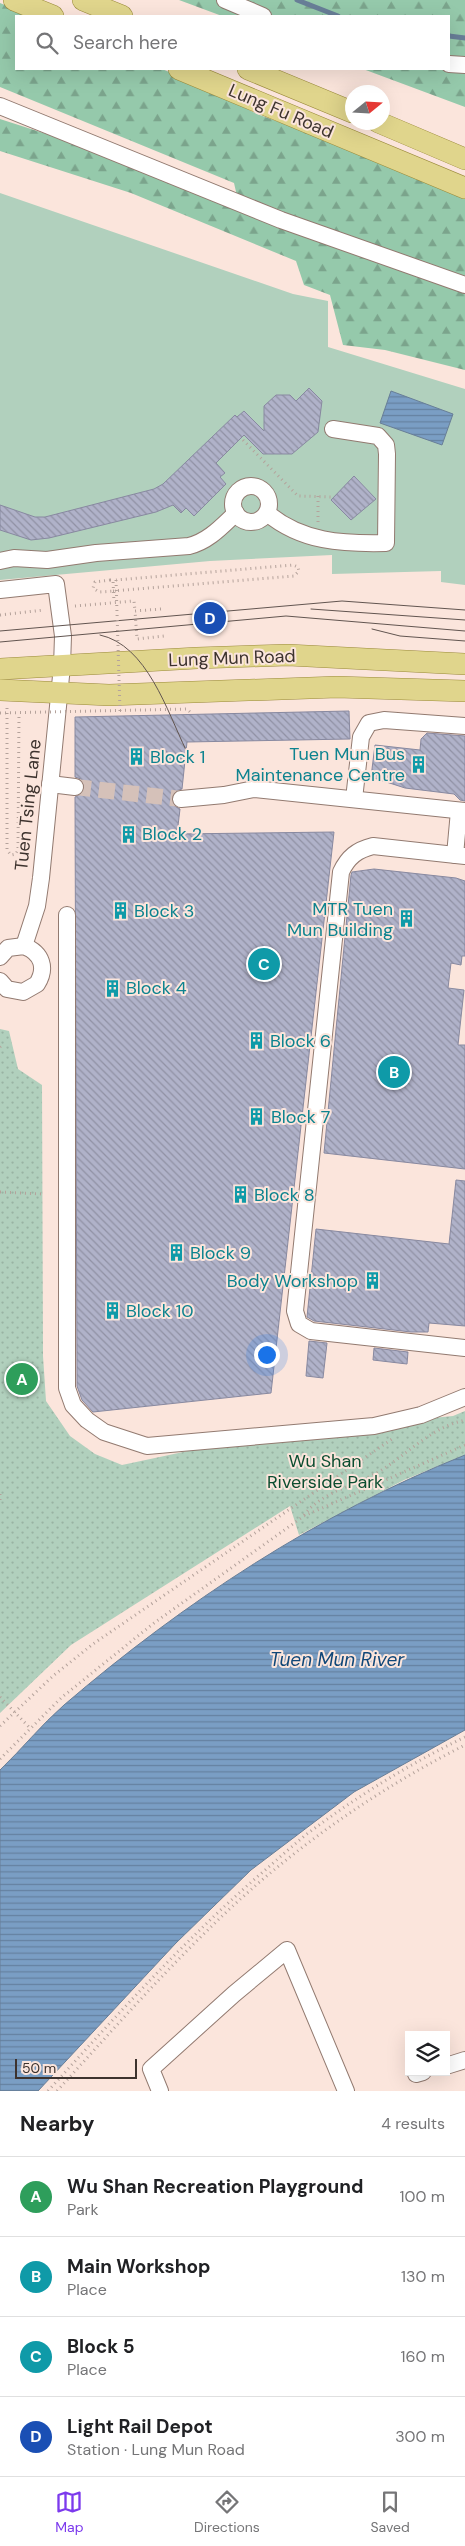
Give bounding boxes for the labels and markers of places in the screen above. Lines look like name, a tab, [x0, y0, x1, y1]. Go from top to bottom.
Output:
pin: D	[194, 599, 226, 637]
place label: Tuen Mun Bus Maintenance Centre	[236, 742, 405, 787]
place label: Block 1	[150, 745, 205, 769]
building icon: Block 1	[126, 747, 146, 767]
building icon: Tuen Mun Bus Maintenance Centre	[409, 754, 429, 774]
place label: Block 2	[142, 822, 202, 846]
building icon: Block 2	[118, 824, 138, 844]
place label: MTR Tuen Mun Building	[287, 897, 393, 942]
place label: Block 3	[134, 899, 194, 923]
building icon: Block 3	[110, 901, 130, 921]
building icon: MTR Tuen Mun Building	[397, 909, 417, 929]
pin: C	[248, 945, 280, 983]
place label: Block 4	[126, 976, 187, 1000]
building icon: Block 4	[102, 978, 122, 998]
place label: Block 6	[270, 1029, 331, 1053]
building icon: Block 6	[246, 1031, 266, 1051]
pin: B	[378, 1053, 410, 1091]
place label: Block 7	[271, 1105, 330, 1129]
building icon: Block 7	[247, 1107, 267, 1127]
place label: Block 8	[254, 1183, 315, 1207]
building icon: Block 8	[230, 1185, 250, 1205]
place label: Block 9	[190, 1241, 251, 1265]
building icon: Block 9	[166, 1243, 186, 1263]
place label: Body Workshop	[227, 1269, 358, 1293]
building icon: Body Workshop	[362, 1271, 382, 1291]
place label: Block 10	[126, 1299, 194, 1323]
building icon: Block 10	[102, 1301, 122, 1321]
pin: A	[6, 1360, 38, 1398]

